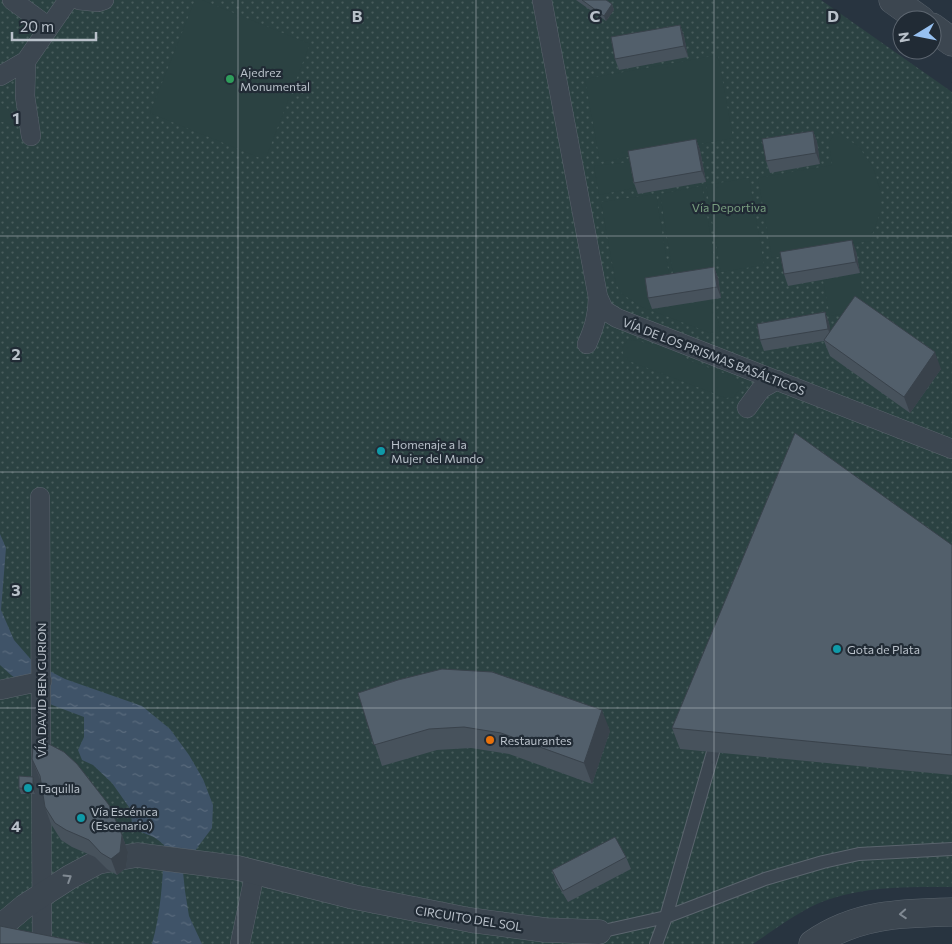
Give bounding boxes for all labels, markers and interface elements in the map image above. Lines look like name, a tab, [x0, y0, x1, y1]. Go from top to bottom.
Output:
text: B	[352, 6, 363, 25]
text: C	[590, 6, 601, 25]
text: D	[827, 6, 839, 25]
scale bar	[12, 10, 96, 42]
north arrow	[892, 10, 942, 60]
text: 20 m	[20, 17, 54, 35]
text: N	[894, 31, 913, 44]
place label: Ajedrez Monumental	[240, 65, 310, 93]
marker: Ajedrez Monumental	[224, 73, 236, 85]
text: 1	[12, 108, 20, 127]
park label: Vía Deportiva	[692, 200, 766, 214]
street label: VÍA DE LOS PRISMAS BASÁLTICOS	[621, 315, 807, 397]
text: 2	[11, 344, 21, 363]
place label: Homenaje a la Mujer del Mundo	[391, 437, 483, 465]
marker: Homenaje a la Mujer del Mundo	[375, 445, 387, 457]
text: 3	[11, 580, 21, 599]
street label: VÍA DAVID BEN GURION	[34, 623, 48, 757]
place label: Gota de Plata	[847, 642, 920, 656]
marker: Gota de Plata	[831, 643, 843, 655]
place label: Restaurantes	[500, 733, 572, 747]
marker: Restaurantes	[484, 734, 496, 746]
place label: Taquilla	[38, 781, 80, 795]
marker: Taquilla	[22, 782, 34, 794]
place label: Vía Escénica (Escenario)	[91, 804, 158, 832]
marker: Vía Escénica (Escenario)	[75, 812, 87, 824]
text: 4	[11, 816, 21, 835]
one-way arrow	[62, 875, 71, 885]
street label: CIRCUITO DEL SOL	[415, 903, 524, 933]
one-way arrow	[899, 908, 907, 919]

